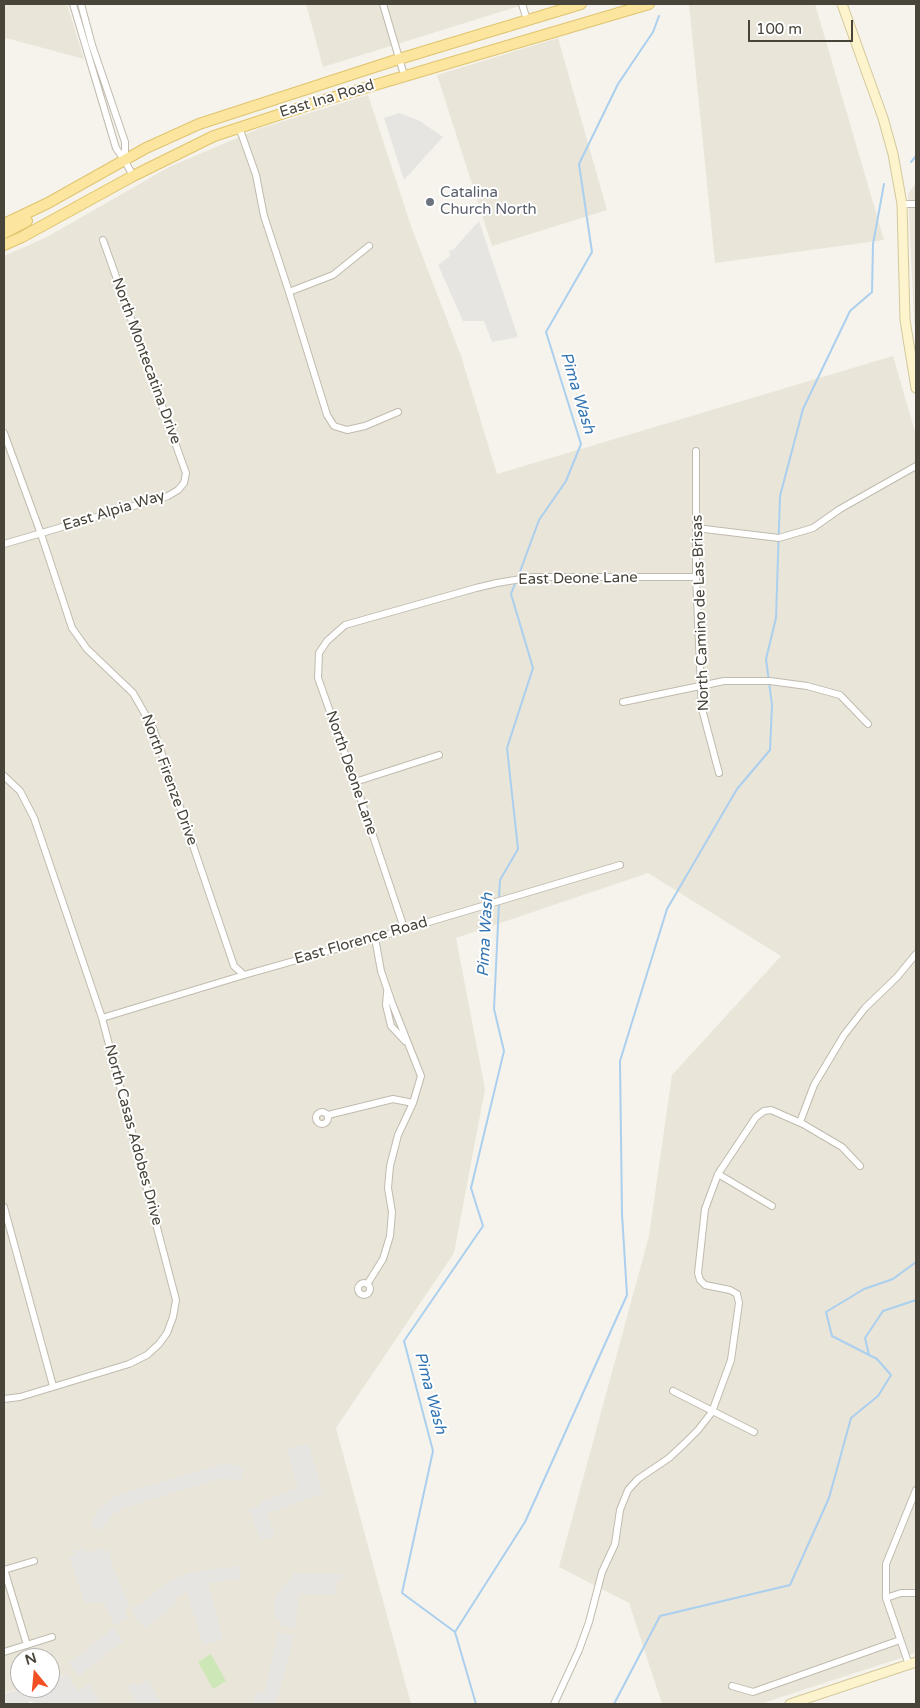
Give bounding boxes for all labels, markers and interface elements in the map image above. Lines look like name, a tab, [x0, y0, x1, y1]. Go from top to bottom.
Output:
scale bar	[750, 10, 855, 42]
text: 100 m	[756, 20, 802, 38]
street label: East Ina Road	[278, 76, 376, 122]
place label: Catalina Church North	[440, 184, 537, 219]
marker: Catalina Church North	[424, 196, 436, 208]
street label: North Montecatina Drive	[107, 275, 185, 447]
water label: Pima Wash	[555, 350, 599, 436]
street label: East Alpia Way	[61, 487, 167, 535]
street label: North Camino de Las Brisas	[689, 514, 713, 712]
street label: East Deone Lane	[518, 569, 638, 589]
street label: North Deone Lane	[321, 708, 381, 838]
street label: North Firenze Drive	[137, 712, 201, 848]
water label: Pima Wash	[474, 892, 498, 978]
street label: East Florence Road	[292, 913, 430, 969]
street label: North Casas Adobes Drive	[100, 1043, 166, 1227]
water label: Pima Wash	[410, 1350, 450, 1436]
north arrow	[10, 1648, 60, 1698]
text: N	[23, 1649, 39, 1669]

